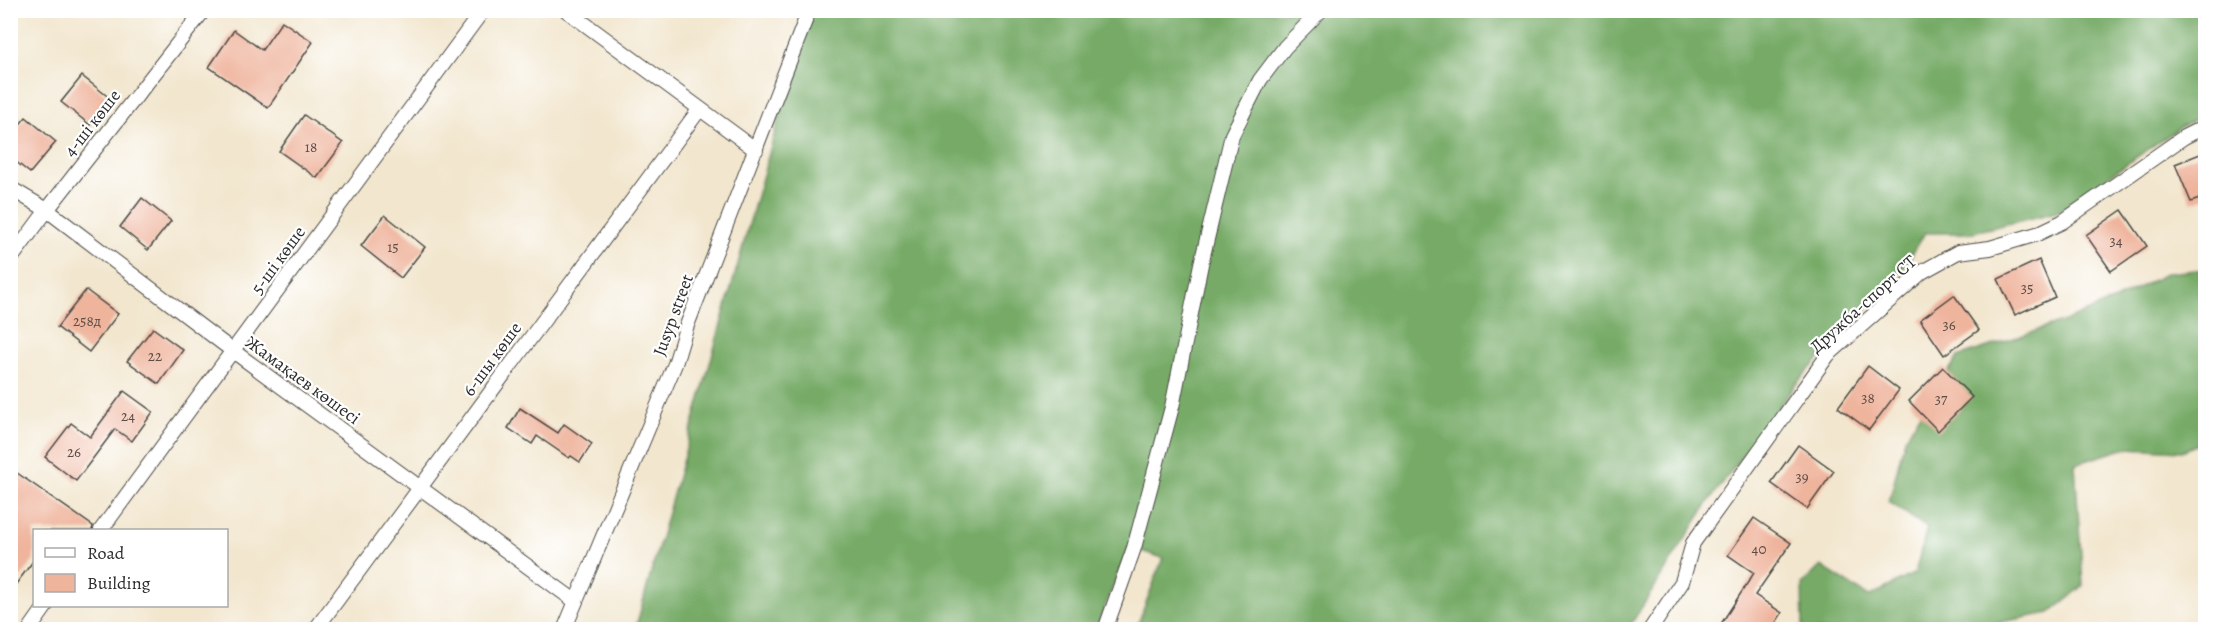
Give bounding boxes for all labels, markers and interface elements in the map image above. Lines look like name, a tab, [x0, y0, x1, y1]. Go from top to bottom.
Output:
street label: 4-ші көше	[58, 84, 126, 162]
house number: 18	[305, 137, 317, 157]
street label: 5-ші көше	[245, 221, 311, 299]
house number: 34	[2109, 231, 2123, 251]
house number: 15	[387, 237, 399, 257]
street label: Дружба-спорт СТ	[1804, 249, 1922, 358]
street label: Jusyp street	[647, 271, 699, 359]
house number: 35	[2021, 278, 2033, 298]
house number: 258д	[73, 311, 101, 331]
house number: 36	[1942, 315, 1956, 335]
street label: 6-шы көше	[457, 317, 527, 401]
street label: Жамақаев көшесі	[241, 330, 365, 430]
house number: 22	[148, 346, 162, 366]
house number: 38	[1861, 388, 1875, 408]
house number: 37	[1935, 389, 1948, 409]
house number: 24	[121, 406, 135, 426]
house number: 26	[67, 442, 81, 462]
house number: 39	[1795, 467, 1809, 487]
legend	[33, 529, 228, 607]
house number: 40	[1752, 539, 1766, 559]
text: Road	[87, 541, 125, 565]
text: Building	[87, 571, 151, 595]

